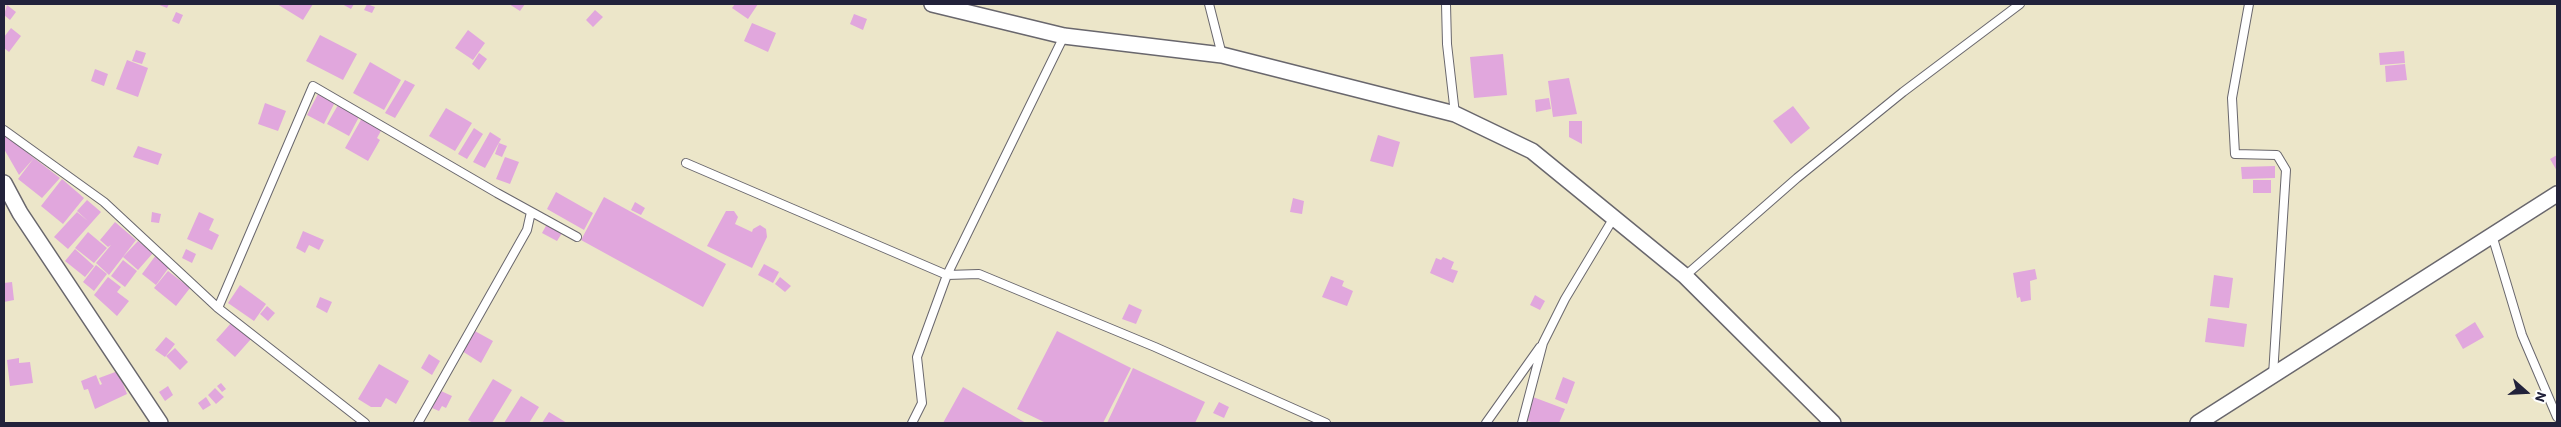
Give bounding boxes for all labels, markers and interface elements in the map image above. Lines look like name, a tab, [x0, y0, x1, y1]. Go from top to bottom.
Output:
north arrow	[2501, 367, 2551, 417]
text: N	[2531, 390, 2550, 404]

